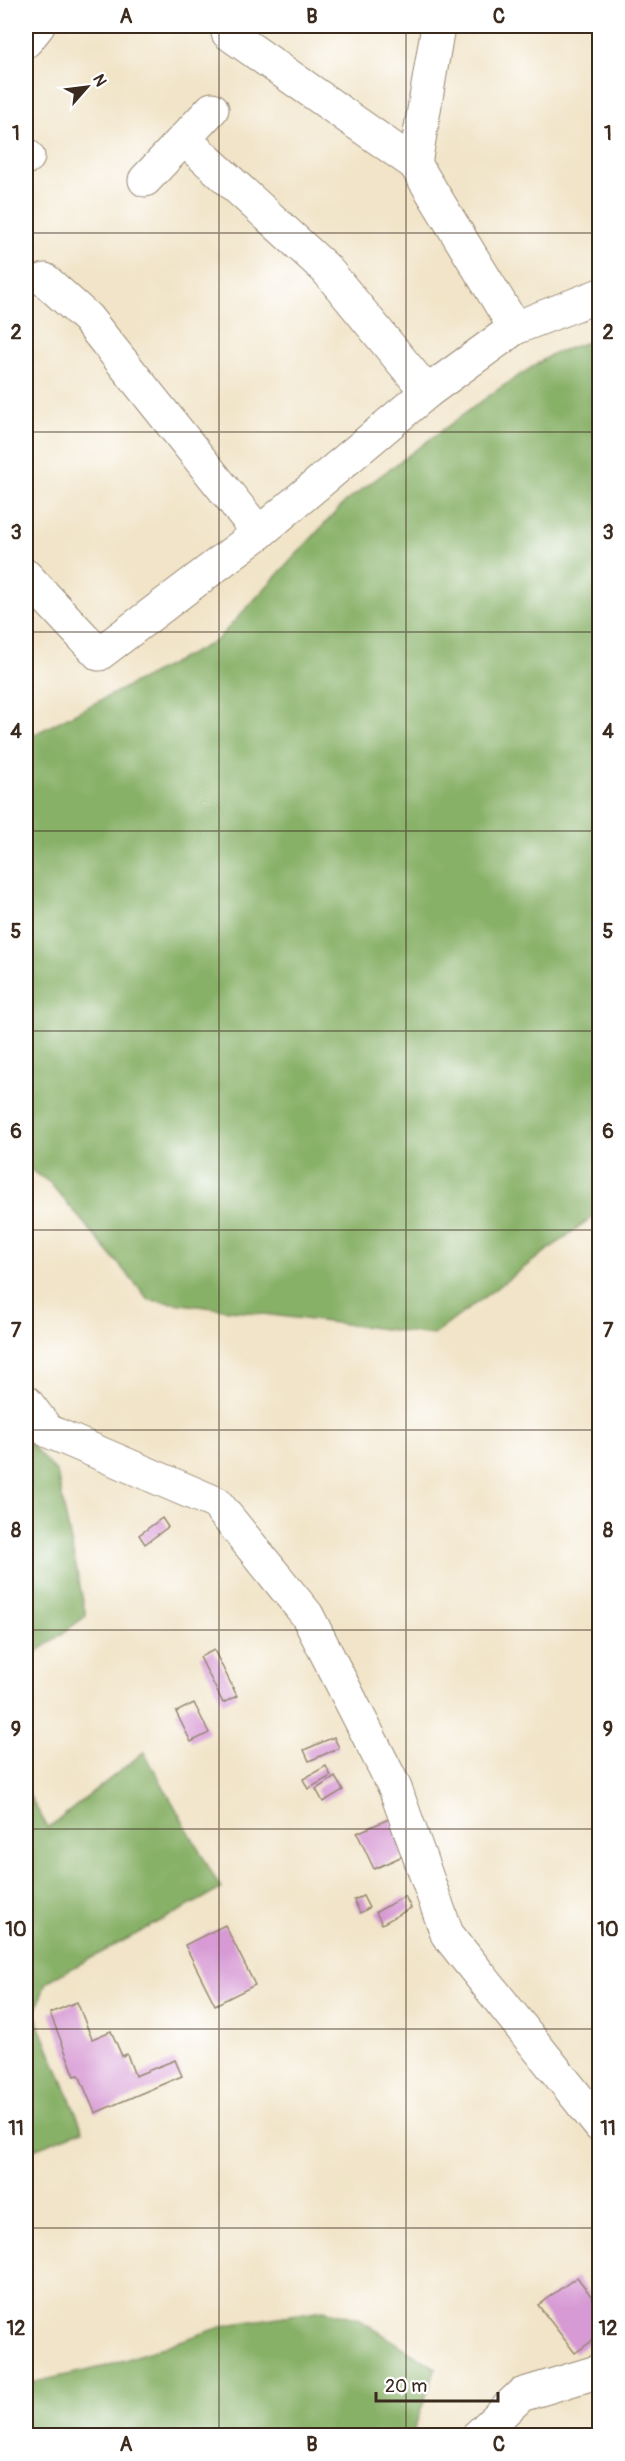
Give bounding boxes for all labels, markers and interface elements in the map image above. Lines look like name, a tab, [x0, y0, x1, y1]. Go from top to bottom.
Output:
text: A	[120, 4, 133, 29]
text: B	[306, 4, 318, 29]
text: C	[493, 4, 505, 29]
north arrow	[57, 57, 117, 117]
text: N	[88, 71, 111, 90]
text: 1	[12, 121, 20, 146]
text: 1	[604, 121, 612, 146]
text: 2	[10, 320, 22, 345]
text: 2	[602, 320, 614, 345]
text: 3	[10, 520, 22, 545]
text: 3	[602, 520, 614, 545]
text: 4	[10, 719, 22, 744]
text: 4	[602, 719, 614, 744]
text: 5	[11, 919, 22, 944]
text: 5	[603, 919, 614, 944]
text: 6	[10, 1119, 22, 1144]
text: 6	[602, 1119, 614, 1144]
text: 7	[11, 1318, 22, 1343]
text: 7	[603, 1318, 614, 1343]
text: 8	[11, 1518, 21, 1543]
text: 8	[603, 1518, 613, 1543]
text: 9	[11, 1717, 21, 1742]
text: 9	[603, 1717, 613, 1742]
text: 10	[5, 1917, 27, 1942]
text: 10	[597, 1917, 619, 1942]
text: 11	[8, 2116, 24, 2141]
text: 11	[600, 2116, 616, 2141]
text: 12	[7, 2316, 26, 2341]
text: 12	[599, 2316, 618, 2341]
scale bar	[376, 2365, 498, 2403]
text: 20 m	[385, 2375, 427, 2398]
text: A	[120, 2432, 133, 2457]
text: B	[306, 2432, 318, 2457]
text: C	[493, 2432, 505, 2457]

